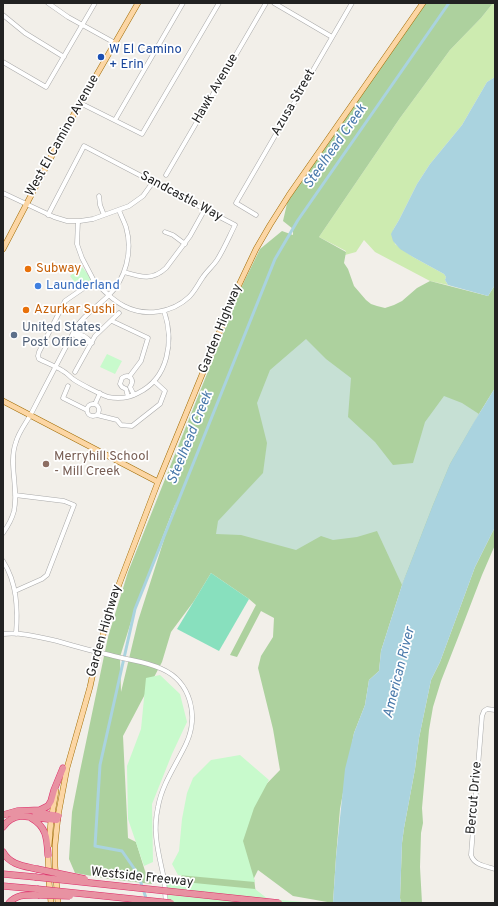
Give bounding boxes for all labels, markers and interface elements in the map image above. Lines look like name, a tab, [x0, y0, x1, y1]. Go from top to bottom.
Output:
place label: W El Camino + Erin	[109, 42, 182, 73]
street label: Hawk Avenue	[190, 51, 242, 127]
marker: W El Camino + Erin	[96, 52, 106, 62]
street label: Azusa Street	[269, 67, 319, 139]
street label: West El Camino Avenue	[23, 72, 103, 200]
water label: Steelhead Creek	[301, 102, 371, 192]
street label: Sandcastle Way	[137, 169, 225, 225]
place label: Subway	[36, 261, 81, 277]
marker: Subway	[23, 264, 33, 274]
place label: Launderland	[46, 278, 120, 294]
marker: Launderland	[33, 281, 43, 291]
street label: Garden Highway	[196, 282, 246, 376]
place label: Azurkar Sushi	[34, 302, 115, 318]
marker: Azurkar Sushi	[21, 305, 31, 315]
place label: United States Post Office	[22, 320, 101, 351]
marker: United States Post Office	[9, 330, 19, 340]
water label: Steelhead Creek	[165, 389, 217, 487]
place label: Merryhill School - Mill Creek	[54, 449, 149, 480]
marker: Merryhill School - Mill Creek	[41, 459, 51, 469]
street label: Garden Highway	[84, 583, 126, 679]
water label: American River	[381, 626, 419, 720]
street label: Bercut Drive	[464, 761, 486, 835]
street label: Westside Freeway	[90, 865, 194, 891]

